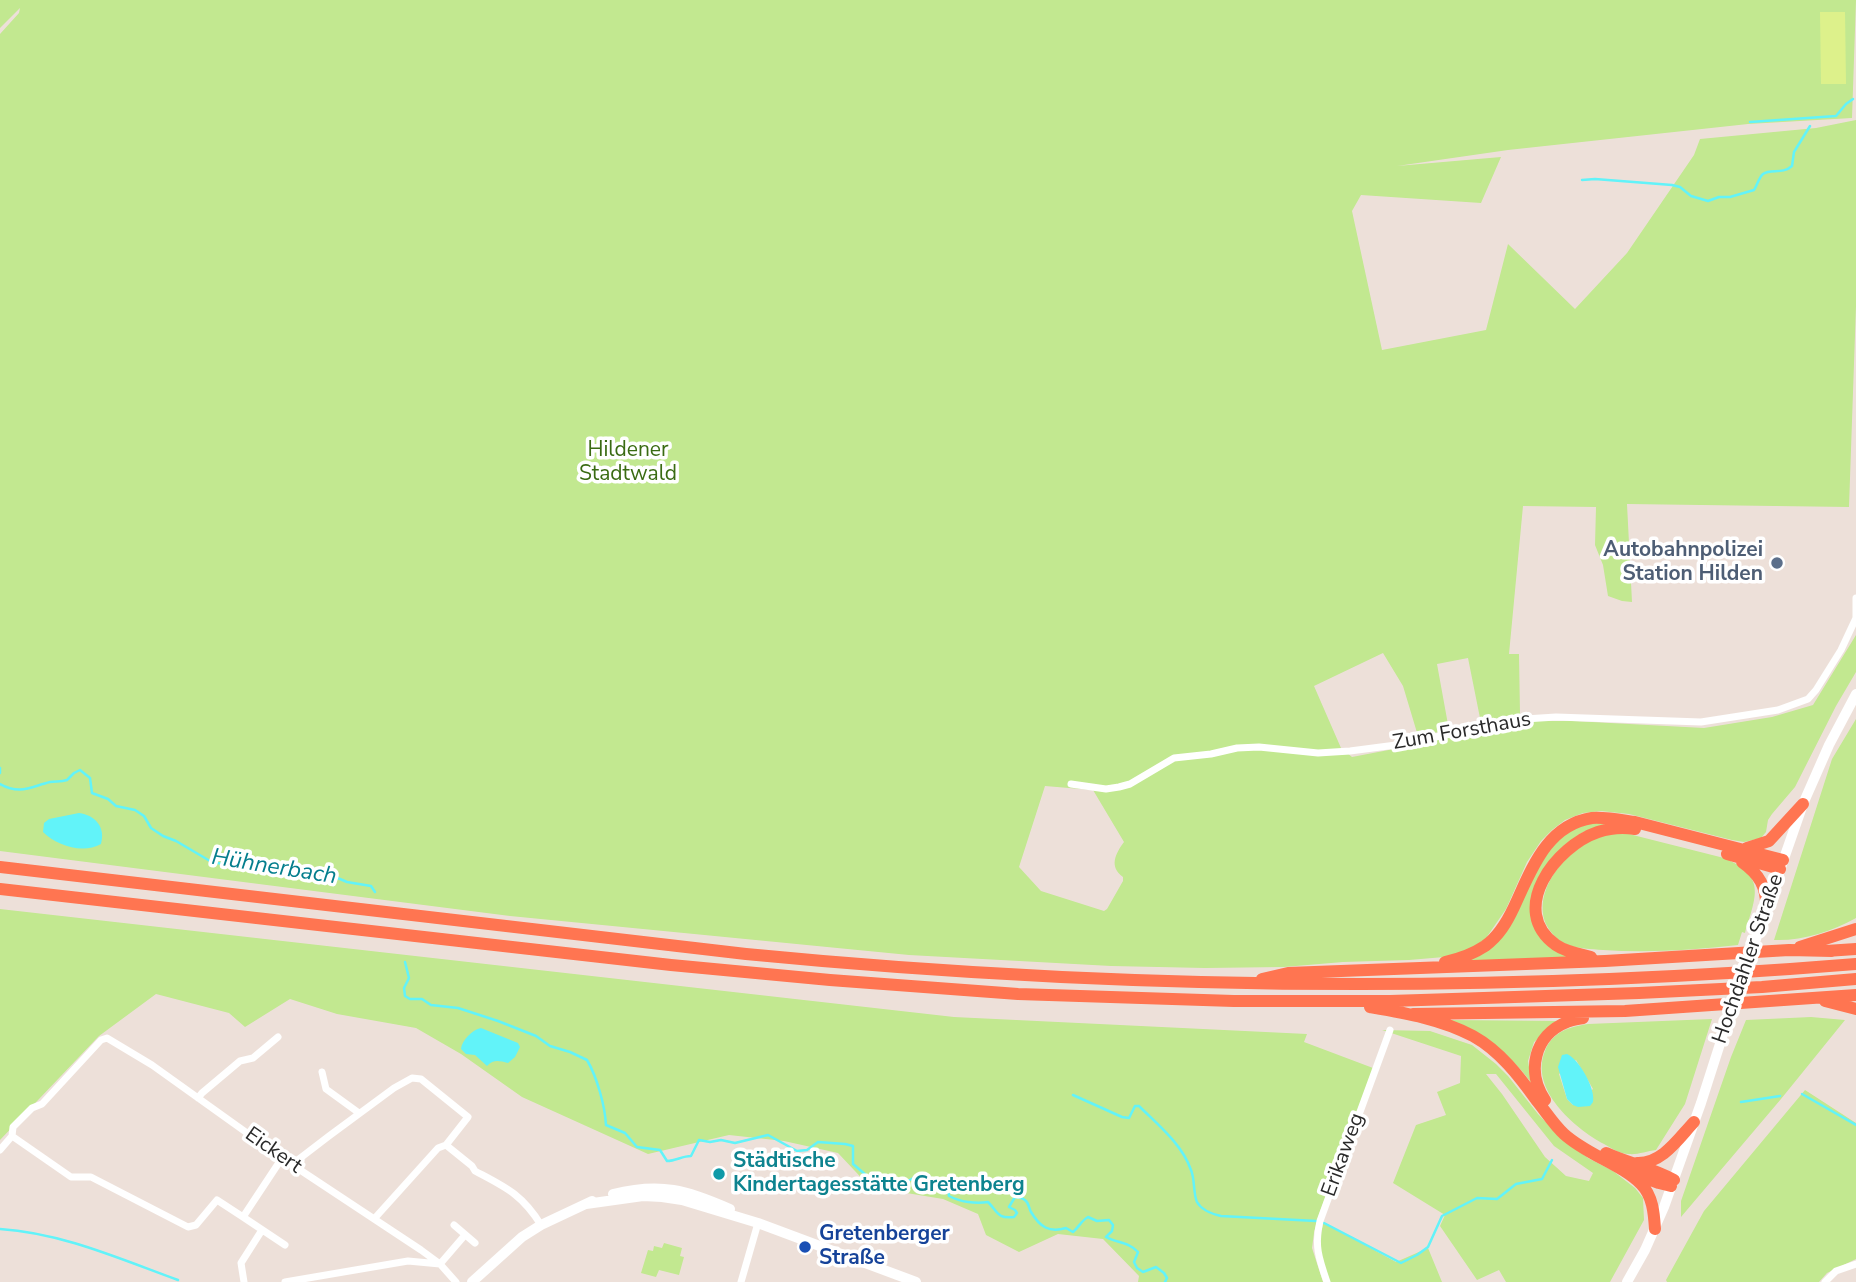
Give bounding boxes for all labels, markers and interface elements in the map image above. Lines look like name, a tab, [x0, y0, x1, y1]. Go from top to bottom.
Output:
park label: Hildener Stadtwald	[579, 438, 677, 488]
place label: Autobahnpolizei Station Hilden	[1603, 538, 1763, 588]
marker: Autobahnpolizei Station Hilden	[1769, 555, 1785, 571]
street label: Zum Forsthaus	[1391, 707, 1533, 757]
water label: Hühnerbach	[209, 844, 339, 892]
street label: Hochdahler Straße	[1708, 871, 1790, 1047]
street label: Erikaweg	[1317, 1110, 1371, 1200]
street label: Eickert	[240, 1122, 306, 1180]
place label: Städtische Kindertagesstätte Gretenberg	[733, 1149, 1025, 1199]
marker: Städtische Kindertagesstätte Gretenberg	[711, 1166, 727, 1182]
place label: Gretenberger Straße	[819, 1222, 950, 1272]
marker: Gretenberger Straße	[797, 1239, 813, 1255]

